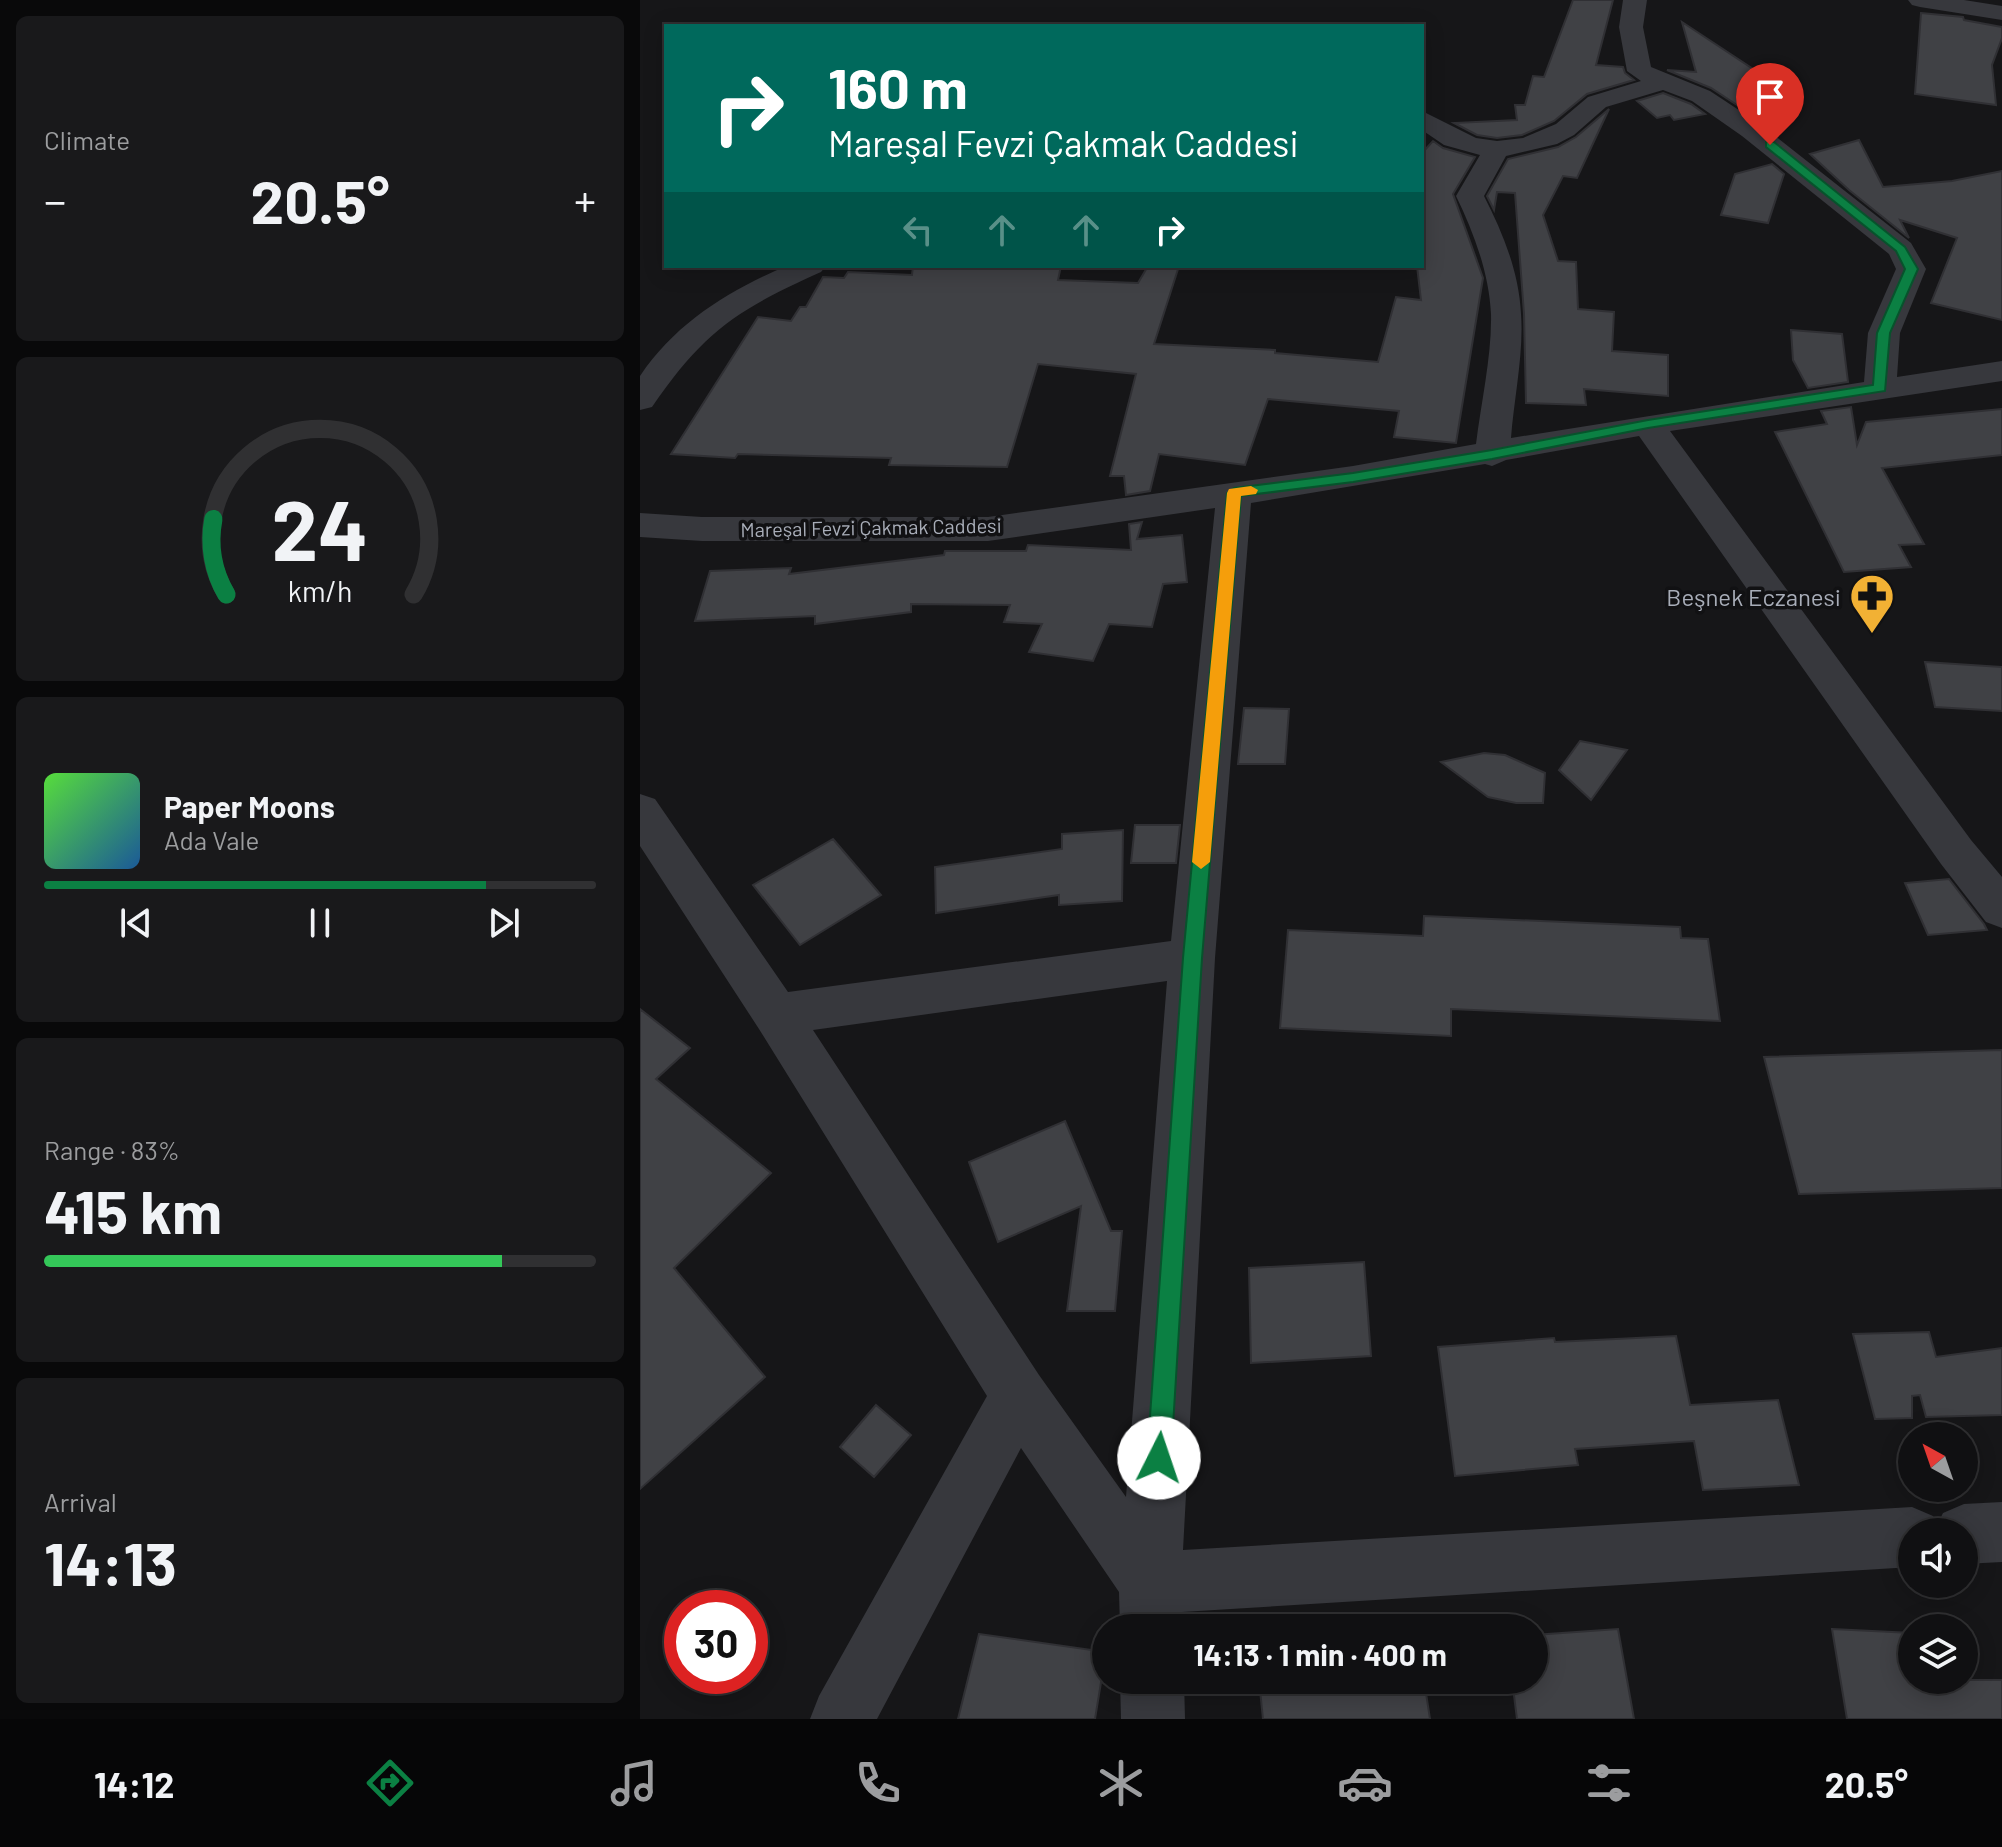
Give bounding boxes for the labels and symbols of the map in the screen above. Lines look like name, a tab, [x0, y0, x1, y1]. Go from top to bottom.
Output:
pin	[1736, 63, 1804, 145]
street label: Mareşal Fevzi Çakmak Caddesi	[740, 513, 1002, 541]
pharmacy icon: Beşnek Eczanesi	[1848, 572, 1896, 635]
place label: Beşnek Eczanesi	[1666, 582, 1841, 611]
position arrow	[1117, 1416, 1201, 1500]
north arrow	[1898, 1422, 1978, 1502]
speed limit sign: 30	[664, 1590, 768, 1694]

